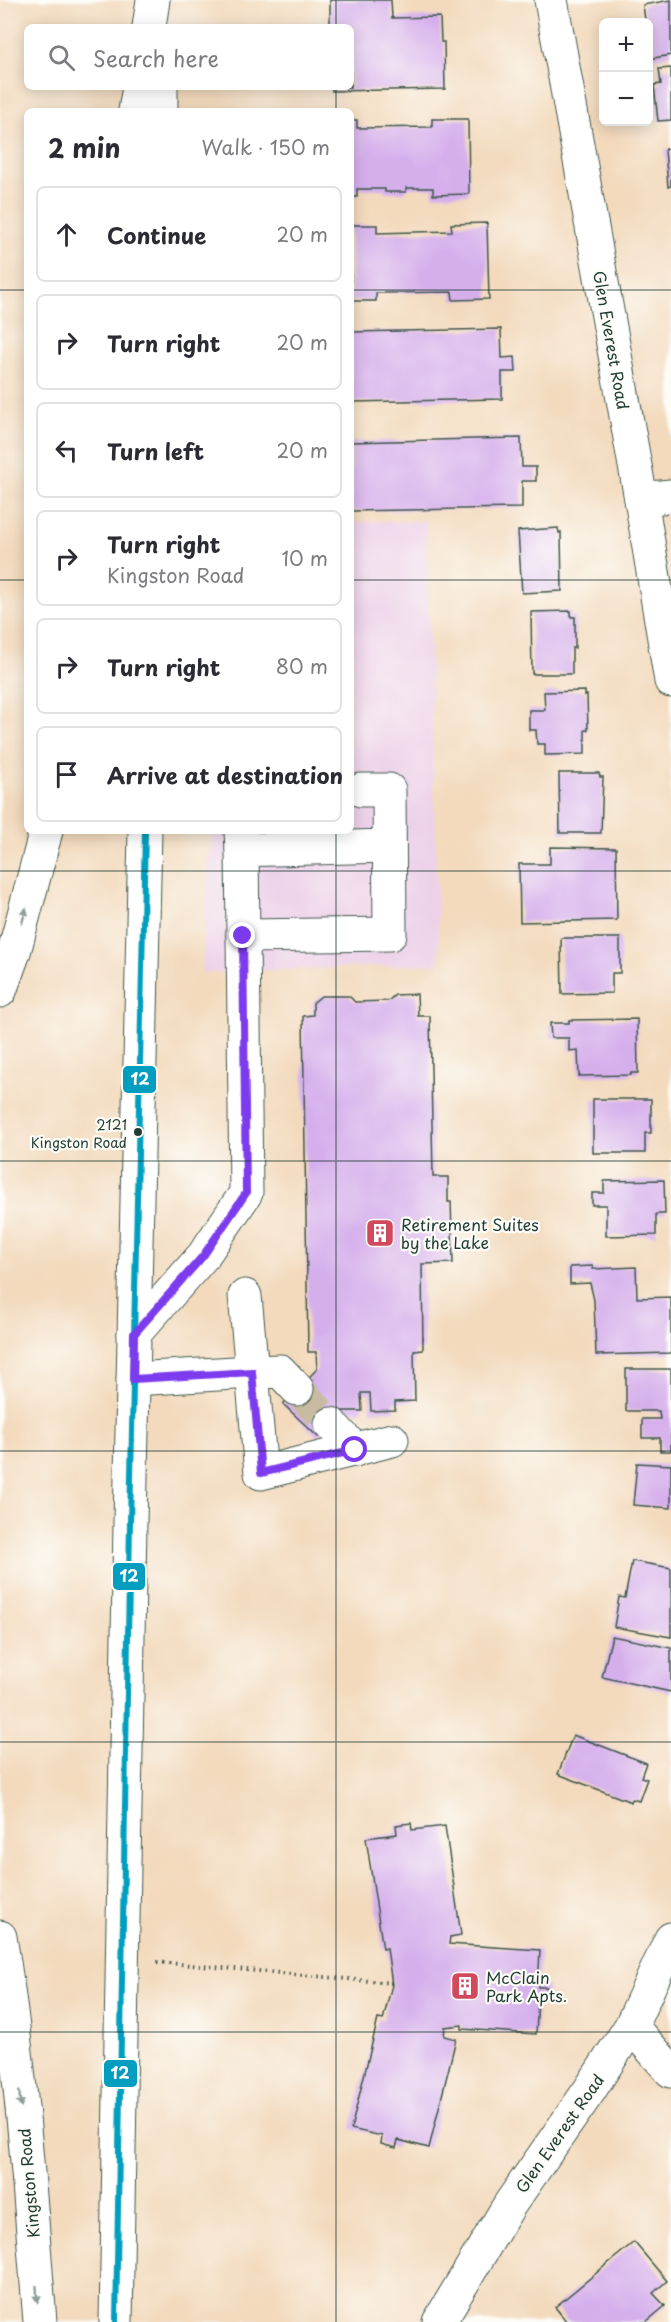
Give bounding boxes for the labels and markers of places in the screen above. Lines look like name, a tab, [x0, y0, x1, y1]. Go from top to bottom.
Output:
place label: 2121 Kingston Road	[31, 1114, 127, 1153]
marker: 2121 Kingston Road	[132, 1126, 144, 1138]
place label: Retirement Suites by the Lake	[401, 1212, 539, 1254]
building icon: Retirement Suites by the Lake	[364, 1217, 396, 1249]
place label: McClain Park Apts.	[486, 1965, 567, 2007]
building icon: McClain Park Apts.	[449, 1970, 481, 2002]

